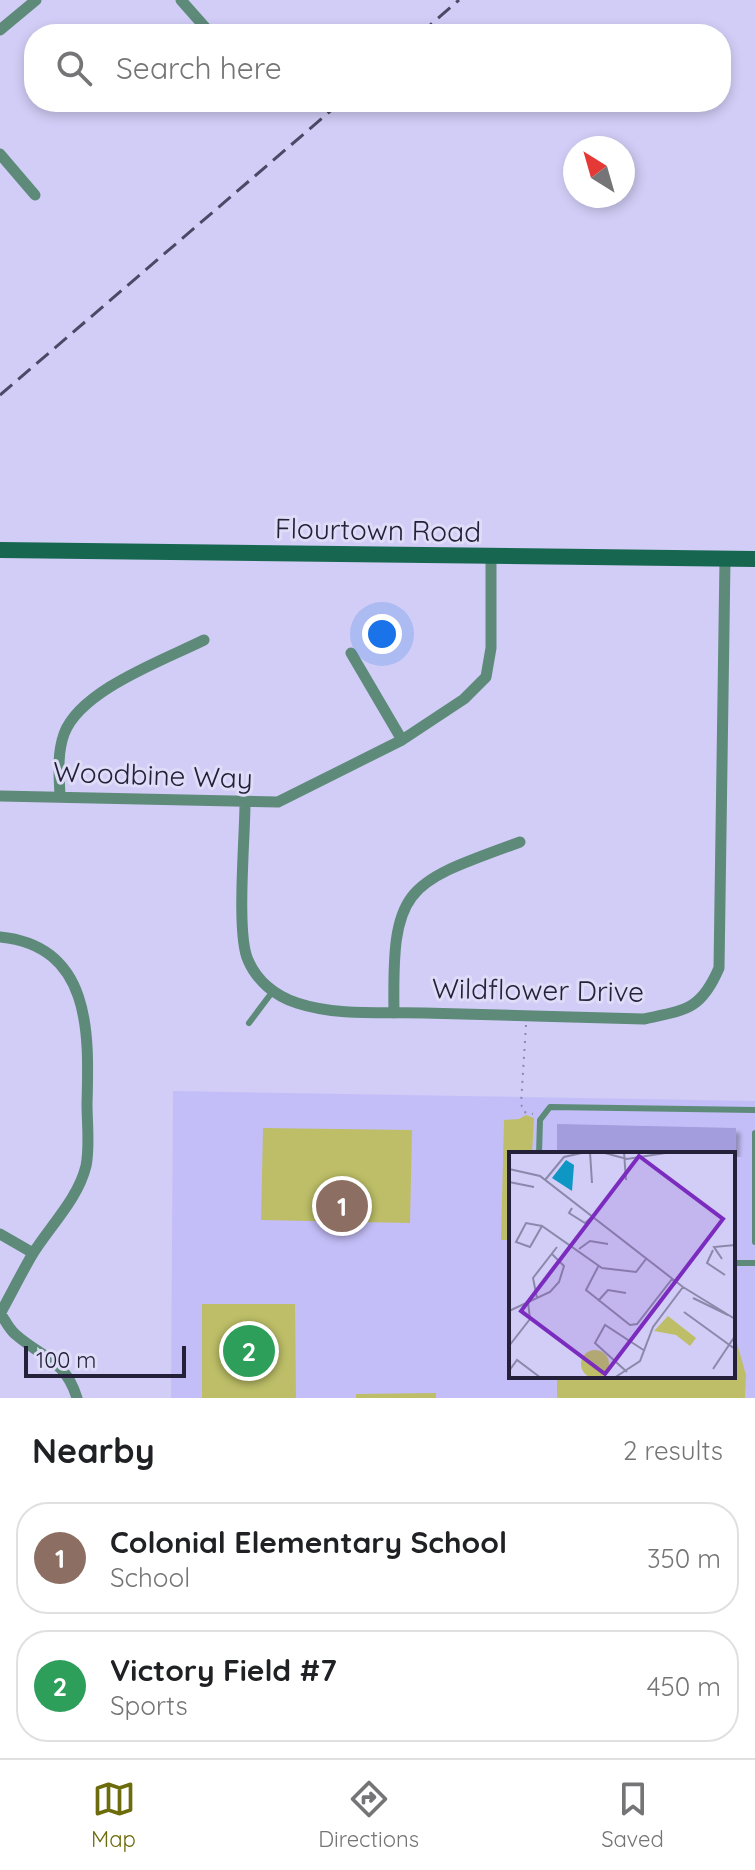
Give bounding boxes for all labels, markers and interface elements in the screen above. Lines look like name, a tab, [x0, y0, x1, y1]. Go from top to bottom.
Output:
search box	[24, 24, 731, 112]
icon: search	[52, 46, 96, 90]
text: Search here	[116, 49, 282, 87]
north arrow	[563, 136, 635, 208]
street label: Flourtown Road	[275, 510, 481, 549]
your location	[362, 614, 402, 654]
street label: Woodbine Way	[53, 754, 253, 795]
street label: Wildflower Drive	[432, 970, 644, 1009]
inset map	[509, 1152, 735, 1378]
pin: 1	[316, 1176, 368, 1236]
pin: 2	[223, 1321, 275, 1381]
scale bar	[24, 1342, 186, 1378]
text: 100 m	[36, 1346, 96, 1374]
text: Nearby	[32, 1429, 155, 1472]
text: 2 results	[623, 1434, 723, 1467]
text: Colonial Elementary School	[110, 1523, 507, 1561]
text: 1	[55, 1542, 65, 1575]
text: 350 m	[647, 1542, 721, 1575]
text: School	[110, 1561, 190, 1594]
text: Victory Field #7	[110, 1651, 337, 1689]
text: 2	[53, 1670, 67, 1703]
text: 450 m	[647, 1670, 721, 1703]
text: Sports	[110, 1689, 188, 1722]
tab: Map	[91, 1777, 136, 1853]
tab: Directions	[318, 1777, 419, 1853]
tab: Saved	[601, 1777, 664, 1853]

